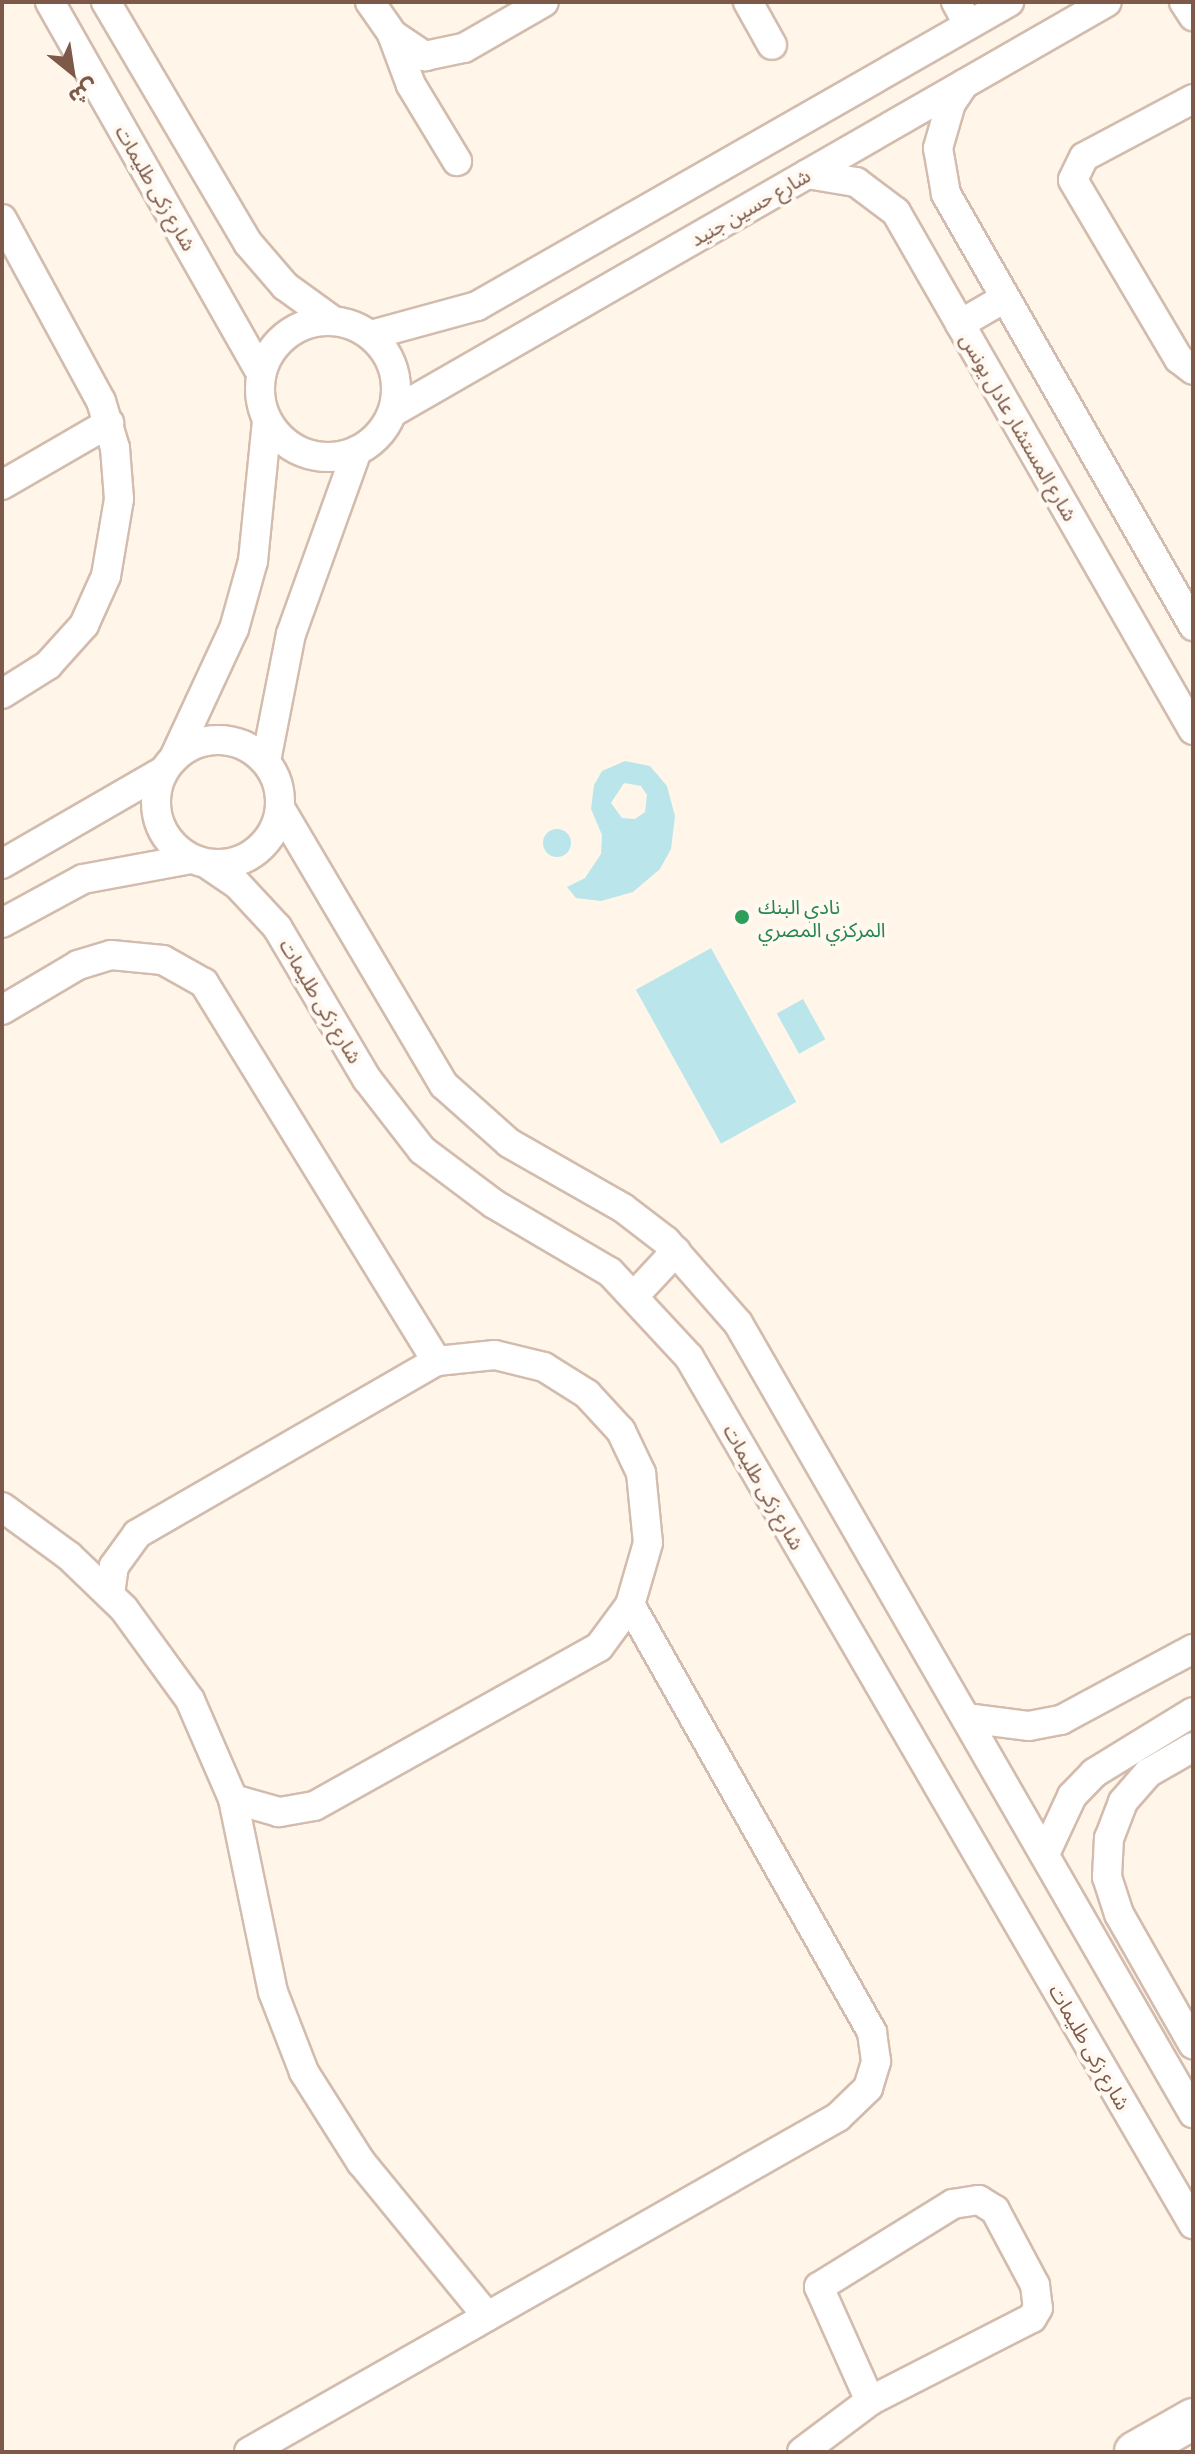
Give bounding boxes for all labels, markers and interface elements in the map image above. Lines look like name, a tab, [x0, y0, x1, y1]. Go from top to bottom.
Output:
north arrow	[32, 32, 112, 112]
text: ش	[63, 72, 105, 113]
street label: شارع زكى طليمات	[110, 121, 202, 255]
street label: شارع حسين جنيد	[686, 163, 814, 251]
street label: شارع المستشار عادل يونس	[955, 329, 1083, 525]
place label: نادي البنك المركزي المصري	[758, 894, 886, 941]
marker: نادي البنك المركزي المصري	[733, 908, 751, 926]
street label: شارع زكى طليمات	[274, 935, 368, 1067]
street label: شارع زكى طليمات	[718, 1420, 810, 1554]
street label: شارع زكى طليمات	[1044, 1980, 1136, 2114]

